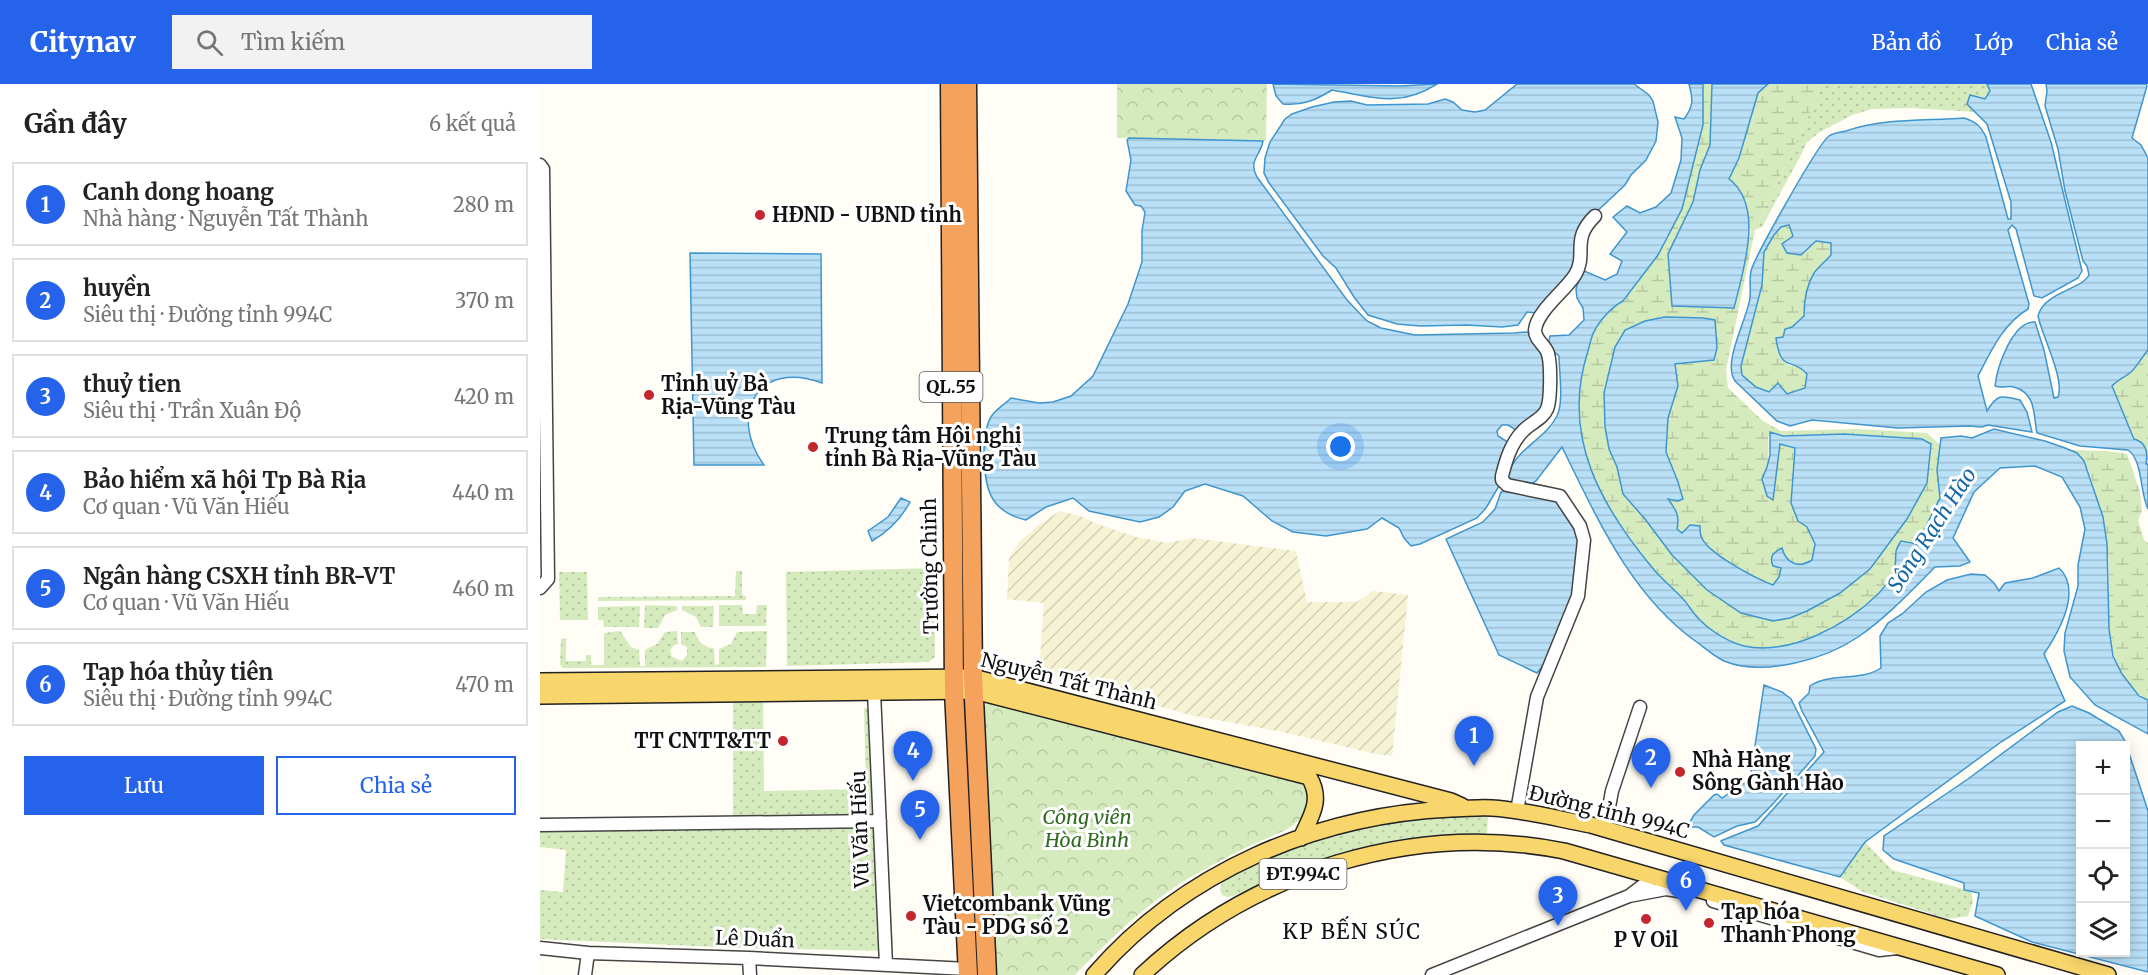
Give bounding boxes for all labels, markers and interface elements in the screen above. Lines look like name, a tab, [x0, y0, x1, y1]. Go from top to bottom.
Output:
search box	[172, 15, 592, 69]
text: Citynav	[30, 24, 136, 60]
icon: search	[193, 26, 226, 59]
text: Tìm kiếm	[241, 28, 345, 56]
text: Bản đồ	[1872, 29, 1941, 56]
text: Lớp	[1974, 29, 2013, 56]
text: Chia sẻ	[2046, 29, 2118, 56]
text: Gần đây	[24, 107, 127, 140]
text: 6 kết quả	[429, 111, 516, 136]
text: Canh dong hoang	[83, 178, 274, 206]
text: 1	[41, 192, 50, 217]
text: 280 m	[453, 192, 514, 217]
place label: HĐND - UBND tỉnh	[772, 202, 962, 227]
text: Nhà hàng · Nguyễn Tất Thành	[83, 206, 368, 231]
marker: HĐND - UBND tỉnh	[753, 208, 767, 222]
text: huyền	[83, 274, 151, 302]
text: 2	[40, 288, 51, 313]
text: 370 m	[455, 288, 514, 313]
text: Siêu thị · Đường tỉnh 994C	[83, 302, 332, 327]
text: thuỷ tien	[83, 370, 181, 398]
place label: Tỉnh uỷ Bà Rịa-Vũng Tàu	[661, 371, 796, 419]
road number: QL.55	[920, 372, 982, 402]
text: 3	[40, 384, 51, 409]
text: 420 m	[454, 384, 514, 409]
marker: Tỉnh uỷ Bà Rịa-Vũng Tàu	[642, 388, 656, 402]
text: Siêu thị · Trần Xuân Độ	[83, 398, 301, 423]
place label: Trung tâm Hội nghị tỉnh Bà Rịa-Vũng Tàu	[825, 423, 1037, 471]
your location	[1326, 432, 1355, 461]
marker: Trung tâm Hội nghị tỉnh Bà Rịa-Vũng Tàu	[806, 440, 820, 454]
water label: Sông Rạch Hào	[1881, 462, 1982, 597]
text: Bảo hiểm xã hội Tp Bà Rịa	[83, 466, 366, 494]
text: 4	[39, 480, 52, 505]
text: 440 m	[452, 480, 514, 505]
text: Cơ quan · Vũ Văn Hiếu	[83, 494, 290, 519]
street label: Trường Chinh	[916, 498, 943, 634]
text: Ngân hàng CSXH tỉnh BR-VT	[83, 562, 395, 590]
text: 5	[40, 576, 51, 601]
text: 460 m	[452, 576, 514, 601]
text: Cơ quan · Vũ Văn Hiếu	[83, 590, 290, 615]
street label: Nguyễn Tất Thành	[979, 646, 1160, 714]
text: Tạp hóa thủy tiên	[83, 658, 273, 686]
text: 6	[39, 672, 52, 697]
text: 470 m	[455, 672, 514, 697]
text: Siêu thị · Đường tỉnh 994C	[83, 686, 332, 711]
pin: 1	[1454, 716, 1494, 766]
place label: TT CNTT&TT	[634, 728, 771, 753]
pin: 4	[894, 732, 932, 781]
marker: TT CNTT&TT	[776, 734, 790, 748]
pin: 2	[1632, 738, 1670, 788]
map controls	[2076, 741, 2130, 957]
button: +	[2076, 741, 2130, 795]
place label: Nhà Hàng Sông Gành Hào	[1692, 747, 1844, 795]
button: Lưu	[24, 756, 264, 815]
button: Chia sẻ	[276, 756, 516, 815]
marker: Nhà Hàng Sông Gành Hào	[1673, 765, 1687, 779]
street label: Vũ Văn Hiếu	[845, 770, 874, 889]
street label: Đường tỉnh 994C	[1526, 779, 1692, 844]
pin: 5	[900, 790, 940, 840]
button: −	[2076, 795, 2130, 849]
park label: Công viên Hòa Bình	[1042, 804, 1132, 852]
button: locate	[2076, 849, 2130, 903]
road number: ĐT.994C	[1260, 859, 1347, 889]
pin: 6	[1666, 862, 1706, 911]
pin: 3	[1538, 876, 1578, 926]
place label: Vietcombank Vũng Tàu - PDG số 2	[922, 891, 1111, 939]
place label: Tạp hóa Thanh Phong	[1721, 899, 1856, 947]
button: layers	[2076, 903, 2130, 957]
marker: Vietcombank Vũng Tàu - PDG số 2	[904, 909, 918, 923]
marker: P V Oil	[1639, 912, 1653, 926]
district label: KP BẾN SÚC	[1282, 915, 1422, 945]
marker: Tạp hóa Thanh Phong	[1702, 916, 1716, 930]
street label: Lê Duẩn	[715, 923, 795, 952]
place label: P V Oil	[1614, 927, 1679, 952]

